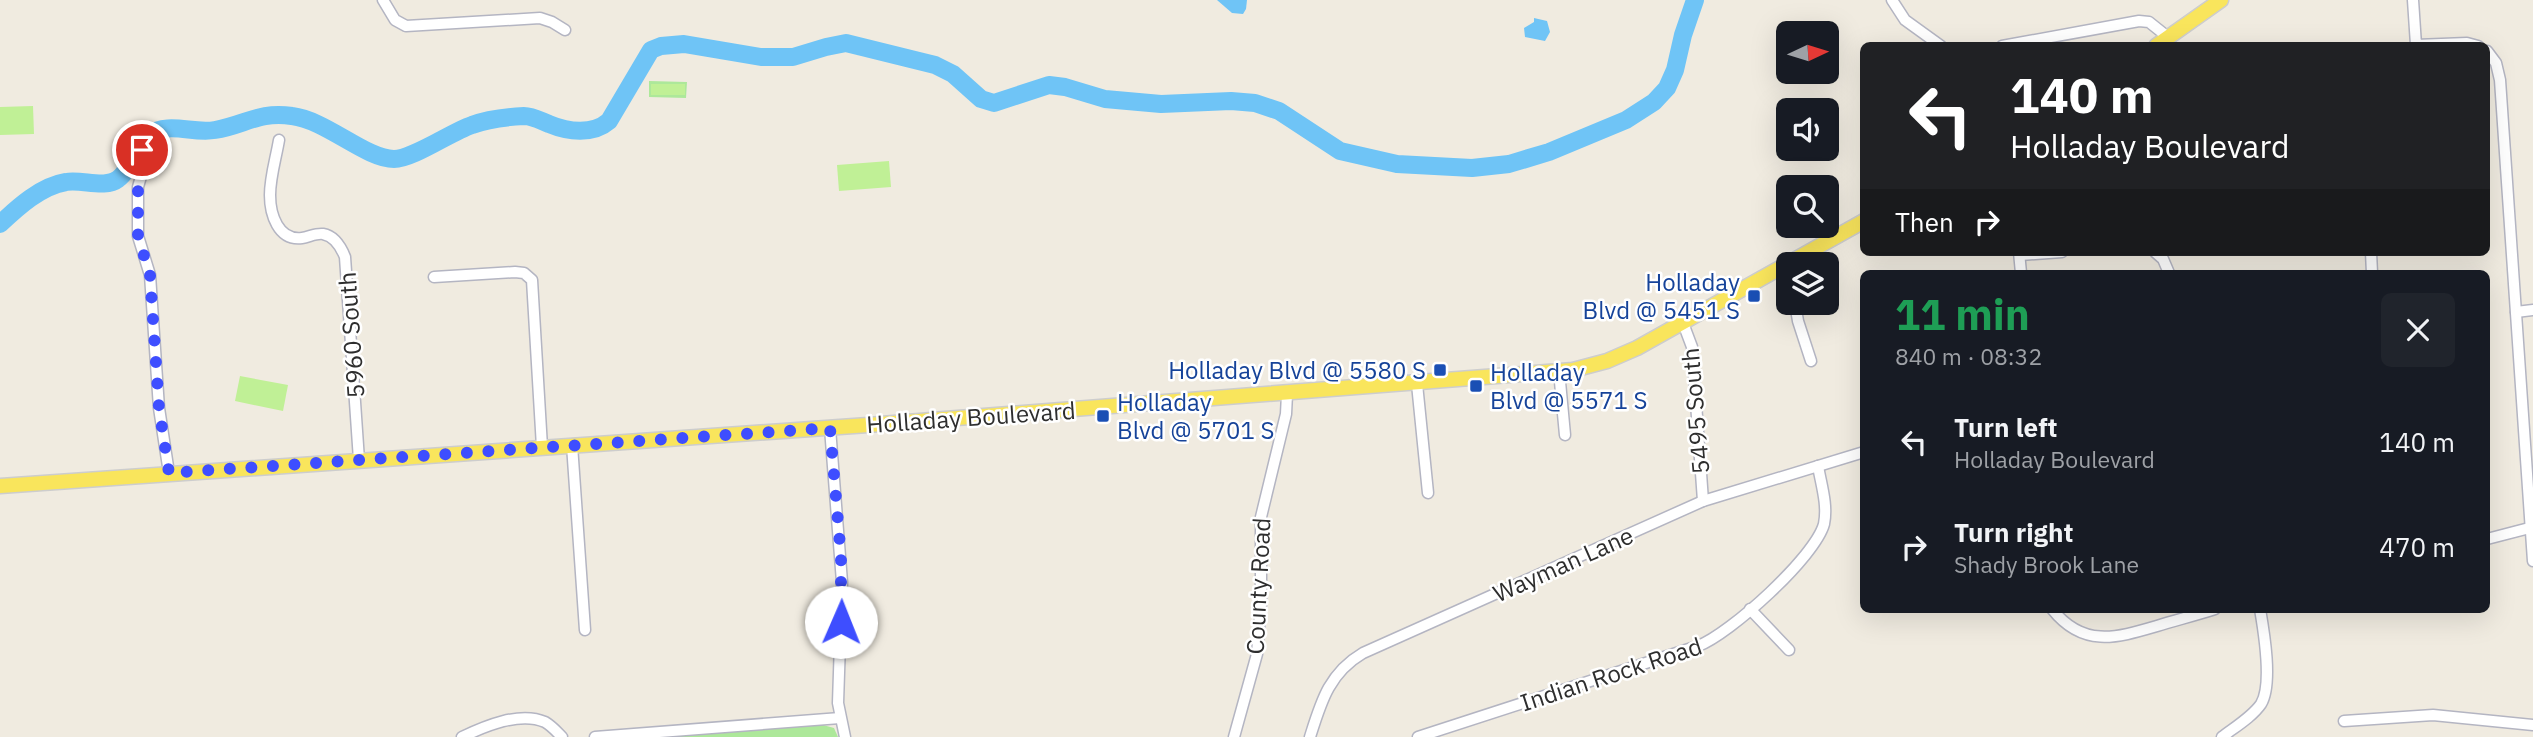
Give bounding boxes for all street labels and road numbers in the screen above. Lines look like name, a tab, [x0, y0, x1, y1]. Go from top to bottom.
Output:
street label: 5960 South	[331, 271, 371, 399]
street label: 5495 South	[1674, 347, 1716, 475]
street label: Holladay Boulevard	[865, 394, 1077, 440]
street label: County Road	[1238, 517, 1278, 655]
street label: Wayman Lane	[1488, 519, 1638, 609]
street label: Indian Rock Road	[1516, 630, 1706, 718]

